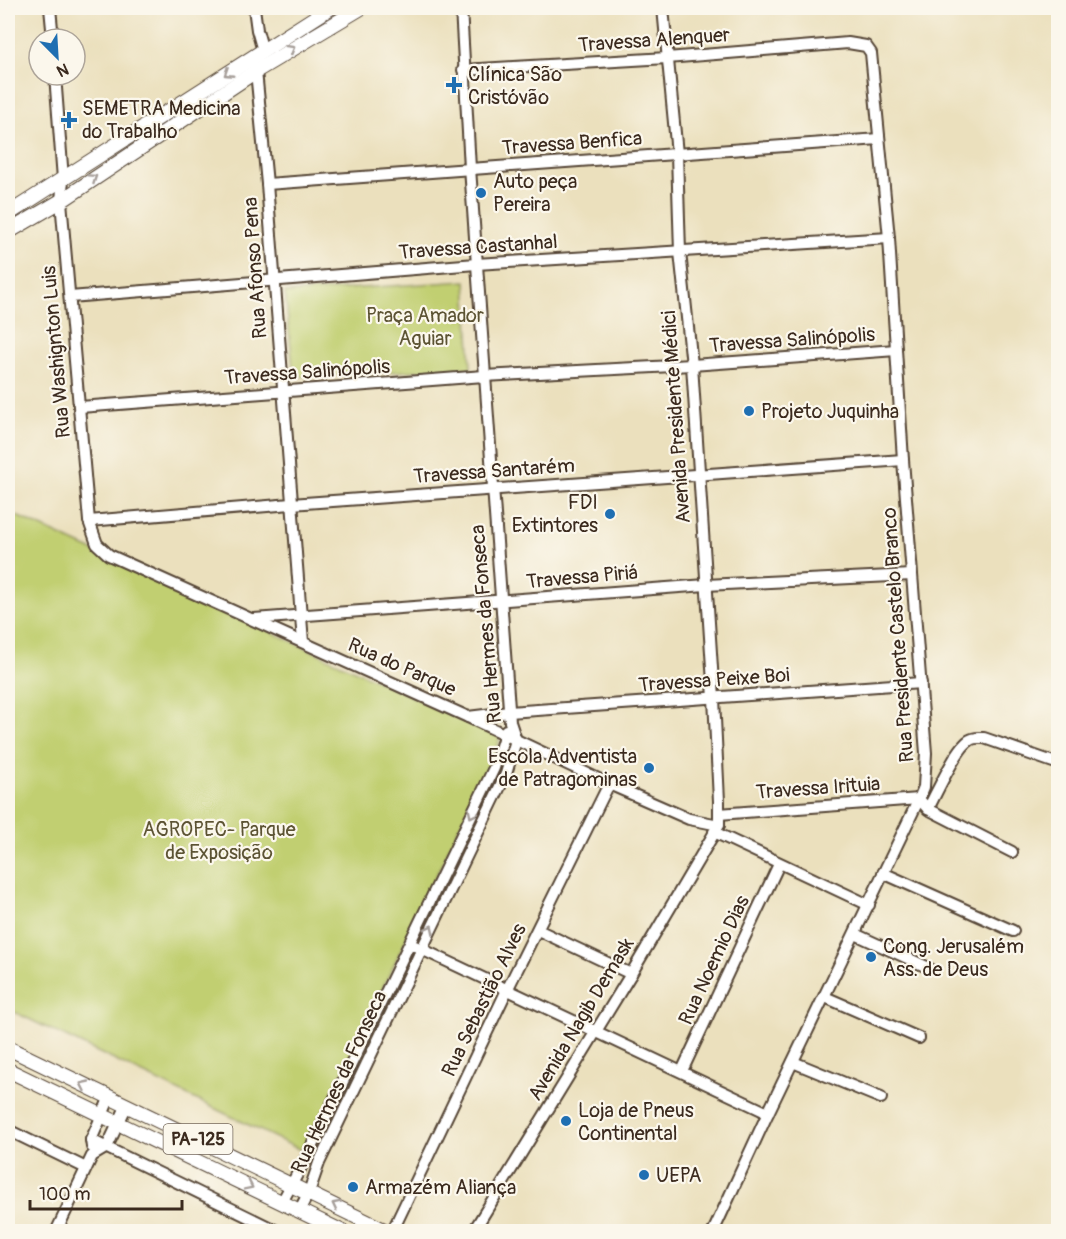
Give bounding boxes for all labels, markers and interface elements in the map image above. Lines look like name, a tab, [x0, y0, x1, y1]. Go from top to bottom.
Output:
street label: Travessa Alenquer	[577, 22, 731, 58]
north arrow	[27, 27, 87, 87]
one-way arrow	[285, 45, 295, 57]
text: N	[54, 58, 72, 81]
place label: Clínica São Cristóvão	[468, 62, 562, 110]
one-way arrow	[223, 66, 234, 77]
marker: Clínica São Cristóvão	[445, 76, 463, 94]
place label: SEMETRA Medicina do Trabalho	[82, 96, 241, 144]
marker: SEMETRA Medicina do Trabalho	[60, 111, 78, 129]
street label: Travessa Benfica	[501, 126, 643, 160]
place label: Auto peça Pereira	[493, 169, 577, 217]
one-way arrow	[86, 175, 97, 186]
marker: Auto peça Pereira	[474, 186, 488, 200]
street label: Rua Afonso Pena	[238, 196, 272, 340]
street label: Travessa Castanhal	[398, 229, 558, 265]
street label: Rua Washignton Luis	[36, 265, 76, 439]
park label: Praça Amador Aguiar	[366, 303, 484, 351]
street label: Avenida Presidente Médici	[656, 310, 696, 524]
street label: Travessa Salinópolis	[708, 322, 876, 358]
street label: Travessa Salinópolis	[223, 354, 391, 390]
place label: Projeto Juquinha	[761, 399, 899, 424]
marker: Projeto Juquinha	[742, 404, 756, 418]
street label: Travessa Santarém	[412, 453, 576, 489]
place label: FDI Extintores	[512, 490, 598, 538]
street label: Rua Presidente Castelo Branco	[877, 506, 919, 763]
marker: FDI Extintores	[603, 507, 617, 521]
street label: Rua Hermes da Fonseca	[465, 524, 507, 724]
street label: Travessa Piriá	[525, 560, 639, 594]
street label: Rua do Parque	[344, 632, 460, 702]
street label: Travessa Peixe Boi	[638, 662, 790, 698]
place label: Escola Adventista de Patragominas	[488, 744, 637, 792]
marker: Escola Adventista de Patragominas	[642, 761, 656, 775]
street label: Travessa Irituia	[755, 771, 881, 805]
one-way arrow	[467, 808, 479, 819]
park label: AGROPEC- Parque de Exposição	[142, 817, 296, 865]
street label: Rua Noemio Dias	[673, 891, 755, 1029]
street label: Rua Sebastião Alves	[436, 919, 532, 1081]
one-way arrow	[423, 925, 435, 936]
street label: Avenida Nagib Demask	[522, 932, 640, 1105]
place label: Cong. Jerusalém Ass. de Deus	[883, 934, 1024, 982]
marker: Cong. Jerusalém Ass. de Deus	[864, 950, 878, 964]
street label: Rua Hermes da Fonseca	[286, 986, 392, 1178]
one-way arrow	[80, 1080, 91, 1092]
place label: Loja de Pneus Continental	[578, 1098, 694, 1146]
marker: Loja de Pneus Continental	[559, 1114, 573, 1128]
road number: PA-125	[164, 1124, 232, 1154]
place label: UEPA	[656, 1163, 701, 1188]
marker: UEPA	[637, 1168, 651, 1182]
scale bar	[30, 1173, 182, 1211]
place label: Armazém Aliança	[365, 1175, 516, 1200]
one-way arrow	[243, 1179, 254, 1191]
marker: Armazém Aliança	[346, 1180, 360, 1194]
text: 100 m	[39, 1183, 91, 1206]
one-way arrow	[331, 1201, 342, 1213]

